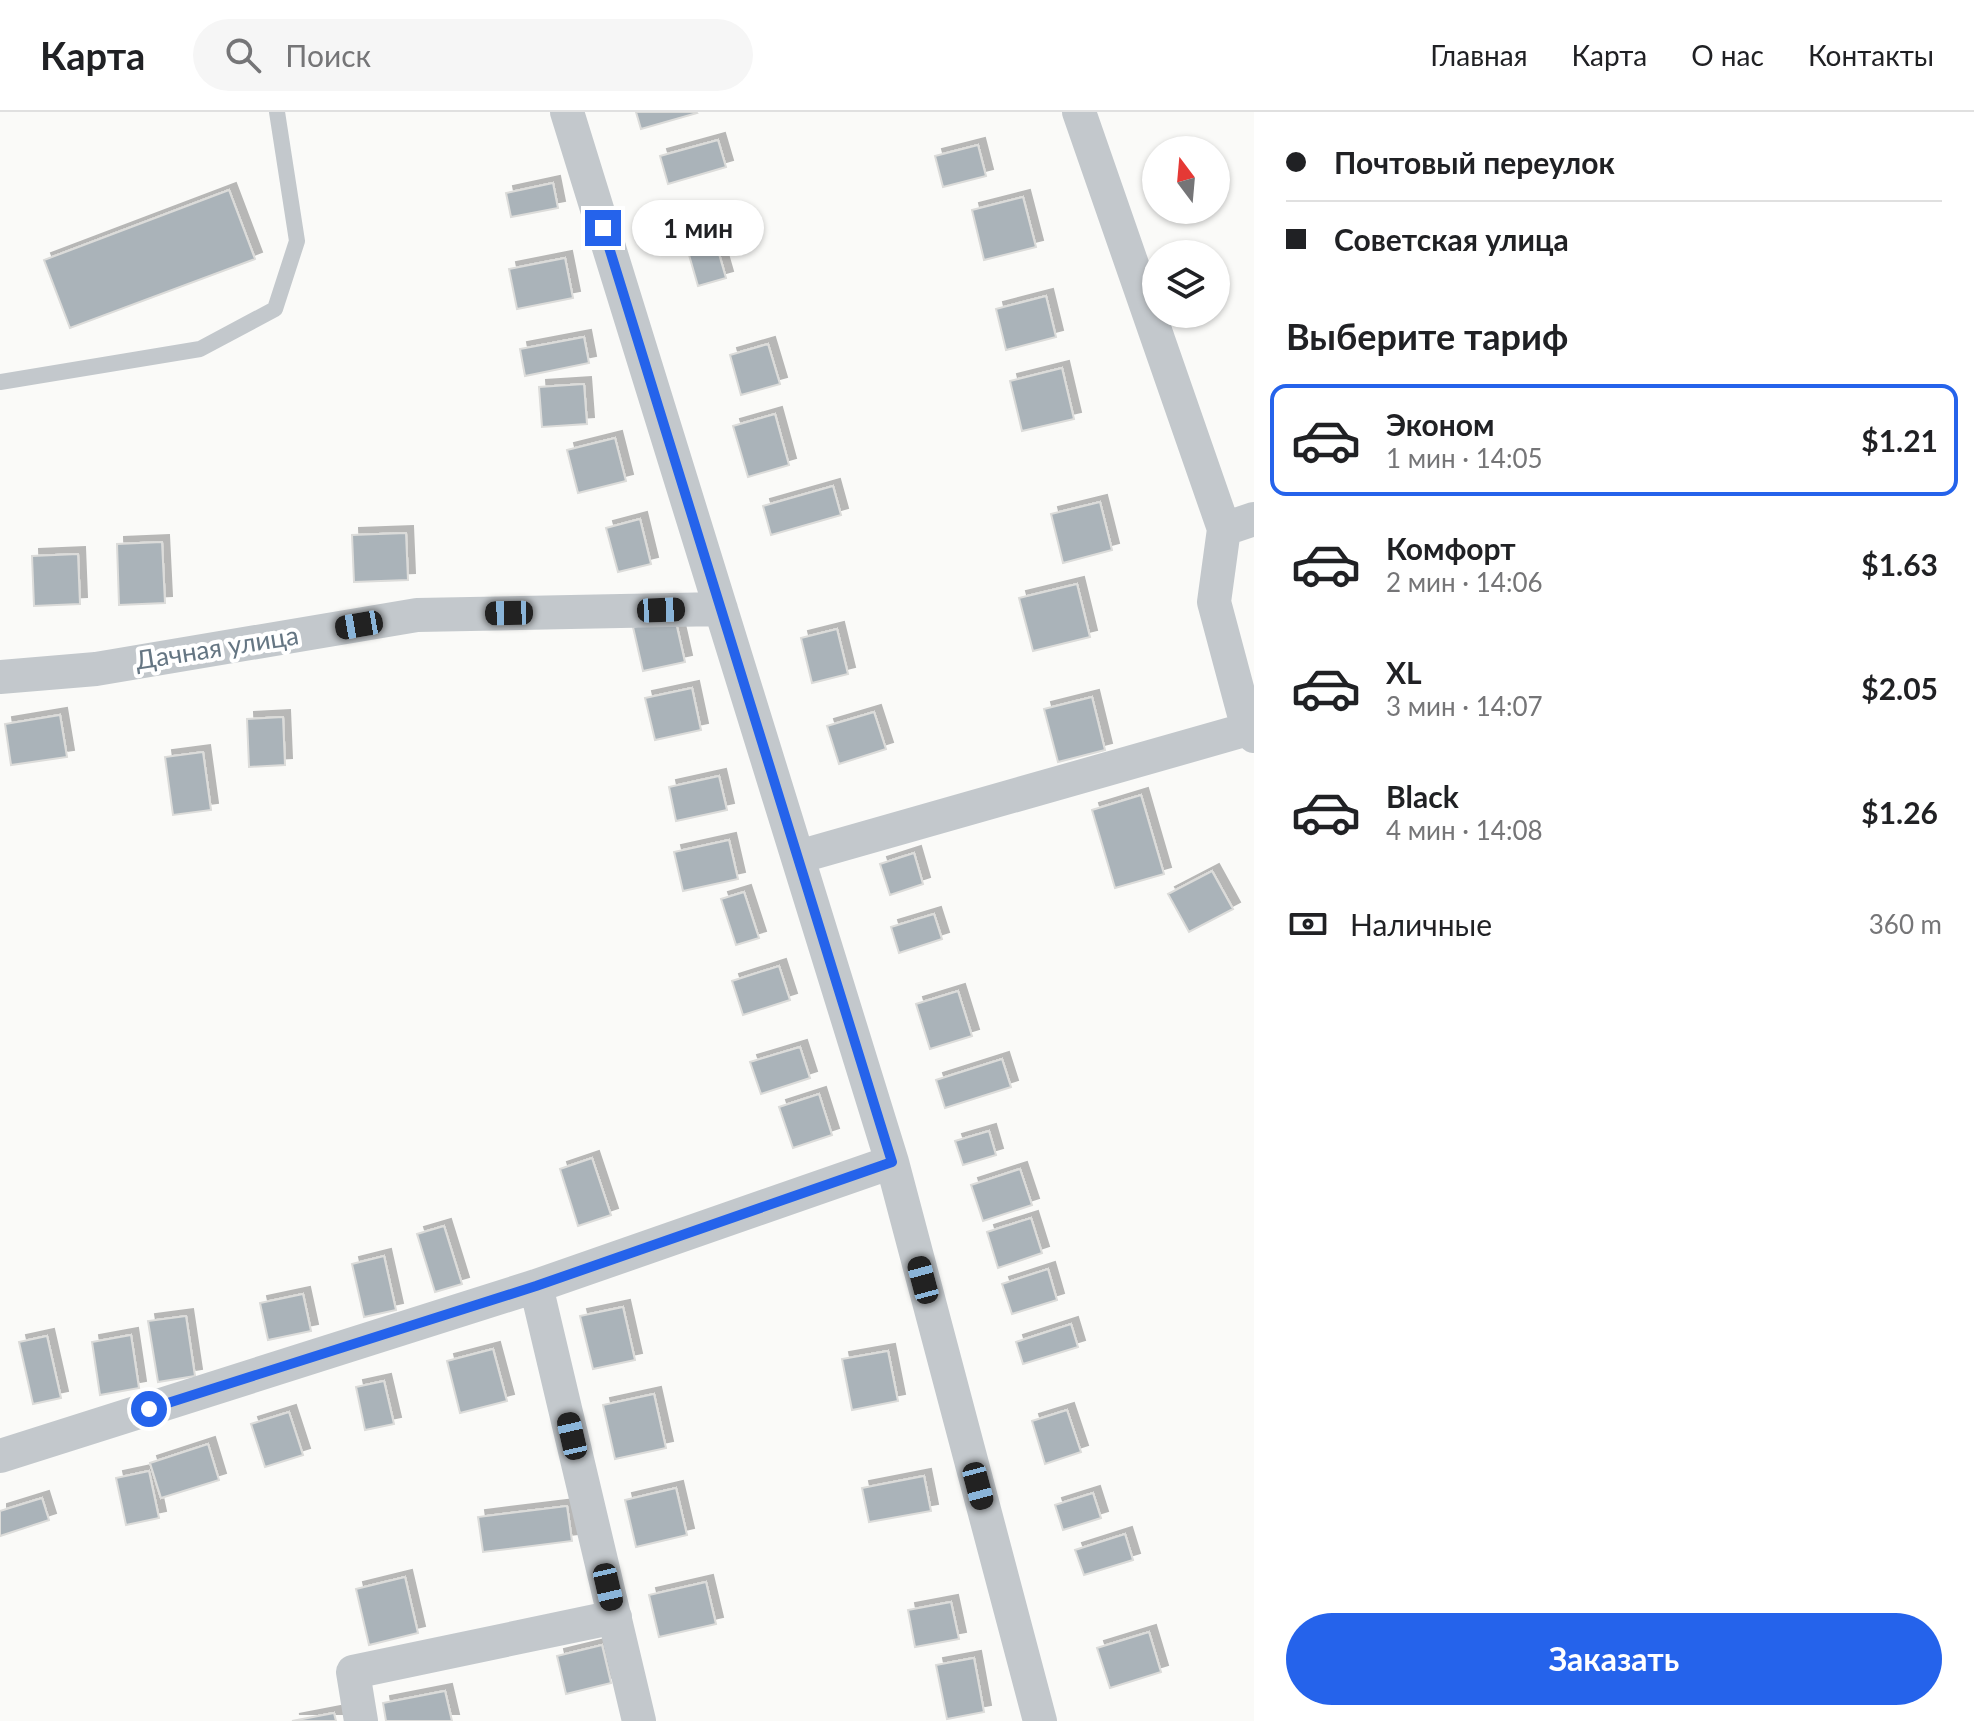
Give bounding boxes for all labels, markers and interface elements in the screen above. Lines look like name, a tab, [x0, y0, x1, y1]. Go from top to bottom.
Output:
search box	[193, 19, 753, 91]
text: Карта	[40, 32, 145, 78]
icon: search	[221, 33, 265, 77]
text: Поиск	[285, 37, 371, 73]
text: Главная	[1430, 38, 1528, 72]
text: Карта	[1572, 38, 1647, 72]
text: О нас	[1691, 38, 1764, 72]
text: Контакты	[1808, 38, 1934, 72]
north arrow	[1142, 136, 1230, 224]
map controls	[1142, 136, 1230, 328]
text: Почтовый переулок	[1334, 144, 1615, 180]
callout: 1 мин	[631, 200, 763, 256]
route end	[585, 210, 621, 246]
text: 1 мин	[663, 212, 733, 244]
text: Советская улица	[1334, 221, 1569, 257]
button: layers	[1142, 240, 1230, 328]
text: Выберите тариф	[1286, 314, 1568, 358]
icon: car	[1290, 404, 1362, 476]
text: Эконом	[1386, 406, 1495, 442]
text: $1.21	[1861, 422, 1938, 458]
text: 1 мин · 14:05	[1386, 442, 1543, 474]
icon: car	[1290, 528, 1362, 600]
text: Комфорт	[1386, 530, 1516, 566]
text: $1.63	[1861, 546, 1938, 582]
text: 2 мин · 14:06	[1386, 566, 1543, 598]
car	[637, 597, 685, 623]
car	[485, 601, 533, 625]
car	[333, 609, 385, 641]
street label: Дачная улица	[133, 618, 301, 676]
icon: car	[1290, 652, 1362, 724]
text: XL	[1386, 654, 1422, 690]
text: $2.05	[1861, 670, 1938, 706]
text: 3 мин · 14:07	[1386, 690, 1543, 722]
icon: car	[1290, 776, 1362, 848]
text: Black	[1386, 778, 1459, 814]
text: $1.26	[1861, 794, 1938, 830]
text: 4 мин · 14:08	[1386, 814, 1543, 846]
icon: cash	[1286, 902, 1330, 946]
text: Наличные	[1350, 906, 1492, 942]
text: 360 m	[1869, 908, 1942, 940]
car	[905, 1254, 941, 1306]
route start	[131, 1391, 167, 1427]
car	[555, 1410, 589, 1462]
car	[960, 1460, 996, 1512]
car	[591, 1561, 625, 1613]
button: Заказать	[1286, 1613, 1942, 1705]

